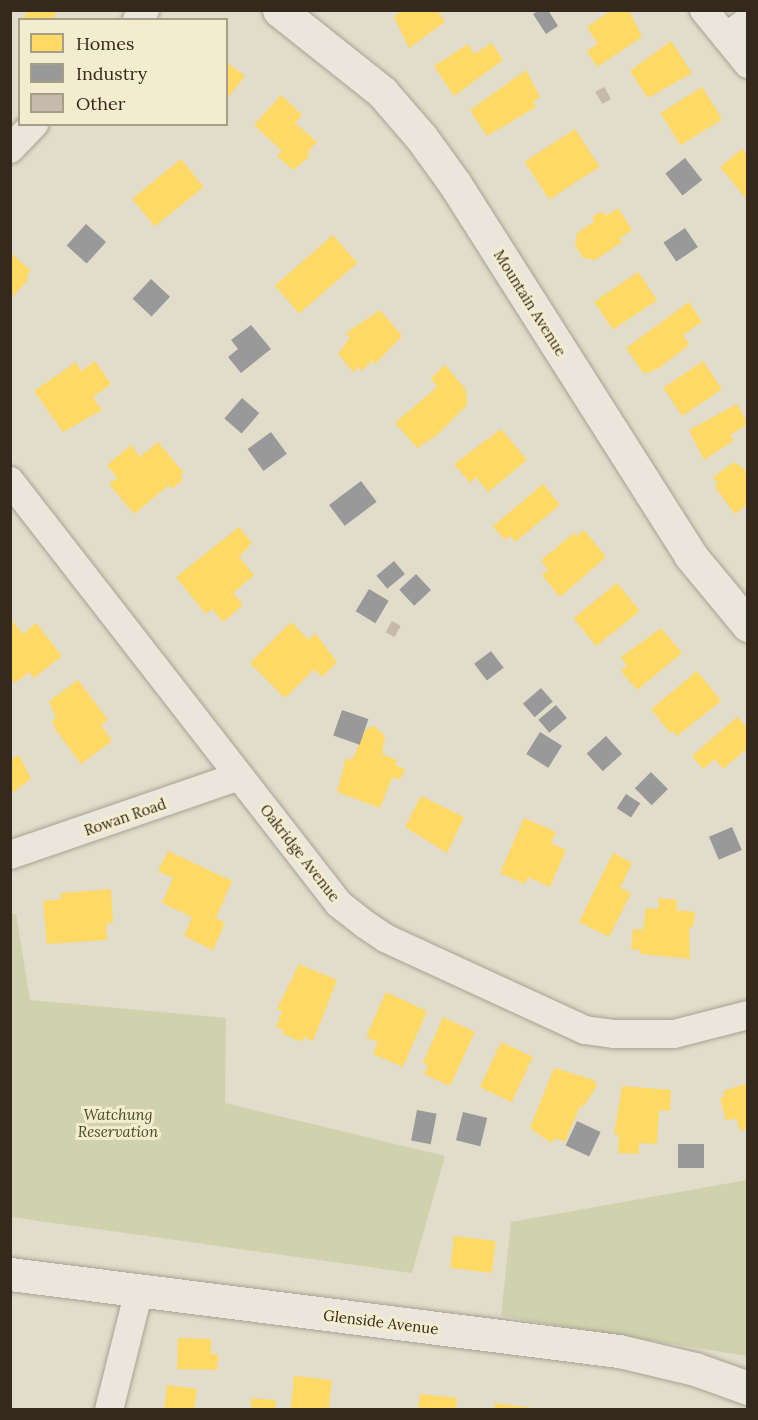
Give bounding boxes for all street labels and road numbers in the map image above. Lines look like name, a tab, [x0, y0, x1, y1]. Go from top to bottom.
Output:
street label: Mountain Avenue	[490, 246, 570, 360]
street label: Rowan Road	[82, 795, 168, 839]
street label: Oakridge Avenue	[256, 801, 344, 905]
street label: Glenside Avenue	[322, 1306, 440, 1338]

